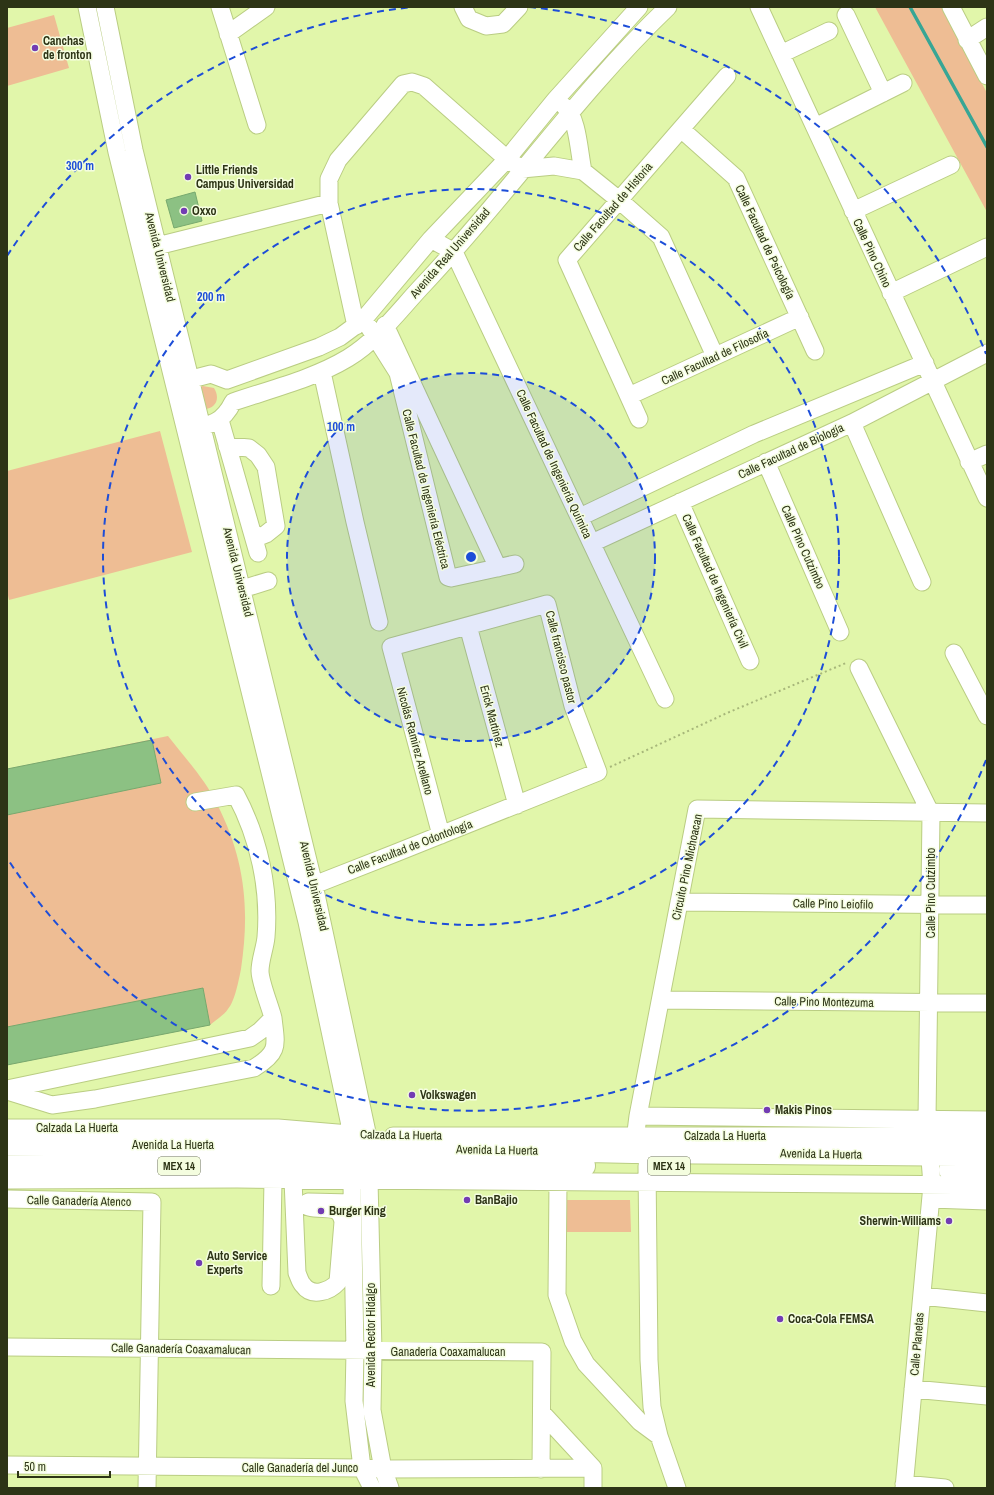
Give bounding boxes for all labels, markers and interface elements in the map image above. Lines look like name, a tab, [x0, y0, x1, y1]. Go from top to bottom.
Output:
place label: Canchas de fronton	[43, 33, 92, 63]
marker: Canchas de fronton	[30, 43, 40, 53]
text: 300 m	[66, 158, 94, 174]
street label: Calle Facultad de Historia	[570, 159, 657, 255]
place label: Little Friends Campus Universidad	[196, 162, 294, 192]
marker: Little Friends Campus Universidad	[183, 172, 193, 182]
street label: Calle Facultad de Psicología	[731, 182, 799, 302]
place label: Oxxo	[192, 203, 217, 219]
street label: Avenida Real Universidad	[406, 204, 494, 302]
marker: Oxxo	[179, 206, 189, 216]
street label: Avenida Universidad	[141, 210, 179, 303]
street label: Calle Pino Chino	[849, 216, 895, 290]
text: 200 m	[197, 289, 225, 305]
street label: Calle Facultad de Filosofía	[659, 325, 772, 389]
street label: Calle Facultad de Ingenierίa Quίmica	[512, 387, 596, 542]
street label: Calle Facultad de Ingeniería Eléctrica	[398, 407, 454, 571]
text: 100 m	[327, 419, 355, 435]
street label: Calle Facultad de Biología	[736, 419, 847, 483]
street label: Calle Pino Cutzimbo	[777, 503, 829, 591]
street label: Calle Facultad de Ingeniería Civil	[678, 511, 752, 651]
street label: Avenida Universidad	[219, 525, 257, 618]
centre of rings	[464, 550, 478, 564]
street label: Calle francisco pastor	[542, 609, 580, 706]
street label: Erick Martínez	[476, 683, 508, 749]
street label: Nicolás Ramirez Arellano	[393, 685, 437, 797]
street label: Circuito Pino Michoacan	[668, 812, 706, 922]
street label: Calle Facultad de Odontología	[345, 816, 475, 878]
street label: Avenida Universidad	[296, 839, 332, 932]
street label: Calle Pino Cutzimbo	[923, 848, 939, 938]
street label: Calle Pino Leiofilo	[793, 895, 873, 913]
street label: Calle Pino Montezuma	[774, 993, 874, 1011]
place label: Volkswagen	[420, 1087, 476, 1103]
marker: Volkswagen	[407, 1090, 417, 1100]
place label: Makis Pinos	[775, 1102, 832, 1118]
marker: Makis Pinos	[762, 1105, 772, 1115]
street label: Calzada La Huerta	[36, 1120, 119, 1136]
street label: Calzada La Huerta	[360, 1126, 443, 1144]
street label: Calzada La Huerta	[684, 1128, 767, 1144]
street label: Avenida La Huerta	[131, 1137, 214, 1153]
street label: Avenida La Huerta	[455, 1141, 539, 1159]
street label: Avenida La Huerta	[779, 1145, 863, 1163]
road number: MEX 14	[158, 1157, 200, 1175]
road number: MEX 14	[648, 1157, 690, 1175]
street label: Calle Ganadería Atenco	[27, 1192, 131, 1210]
place label: BanBajio	[475, 1192, 518, 1208]
marker: BanBajio	[462, 1195, 472, 1205]
place label: Burger King	[329, 1203, 386, 1219]
marker: Burger King	[316, 1206, 326, 1216]
place label: Sherwin-Williams	[860, 1213, 942, 1229]
marker: Sherwin-Williams	[944, 1216, 954, 1226]
place label: Auto Service Experts	[207, 1248, 268, 1278]
marker: Auto Service Experts	[194, 1258, 204, 1268]
street label: Avenida Rector Hidalgo	[363, 1283, 379, 1388]
place label: Coca-Cola FEMSA	[788, 1311, 875, 1327]
street label: Calle Planetas	[906, 1312, 928, 1376]
marker: Coca-Cola FEMSA	[775, 1314, 785, 1324]
street label: Calle Ganadería Coaxamalucan	[111, 1340, 251, 1358]
street label: Ganadería Coaxamalucan	[391, 1344, 505, 1360]
scale bar	[18, 1453, 110, 1479]
text: 50 m	[24, 1459, 46, 1475]
street label: Calle Ganadería del Junco	[242, 1460, 358, 1476]

